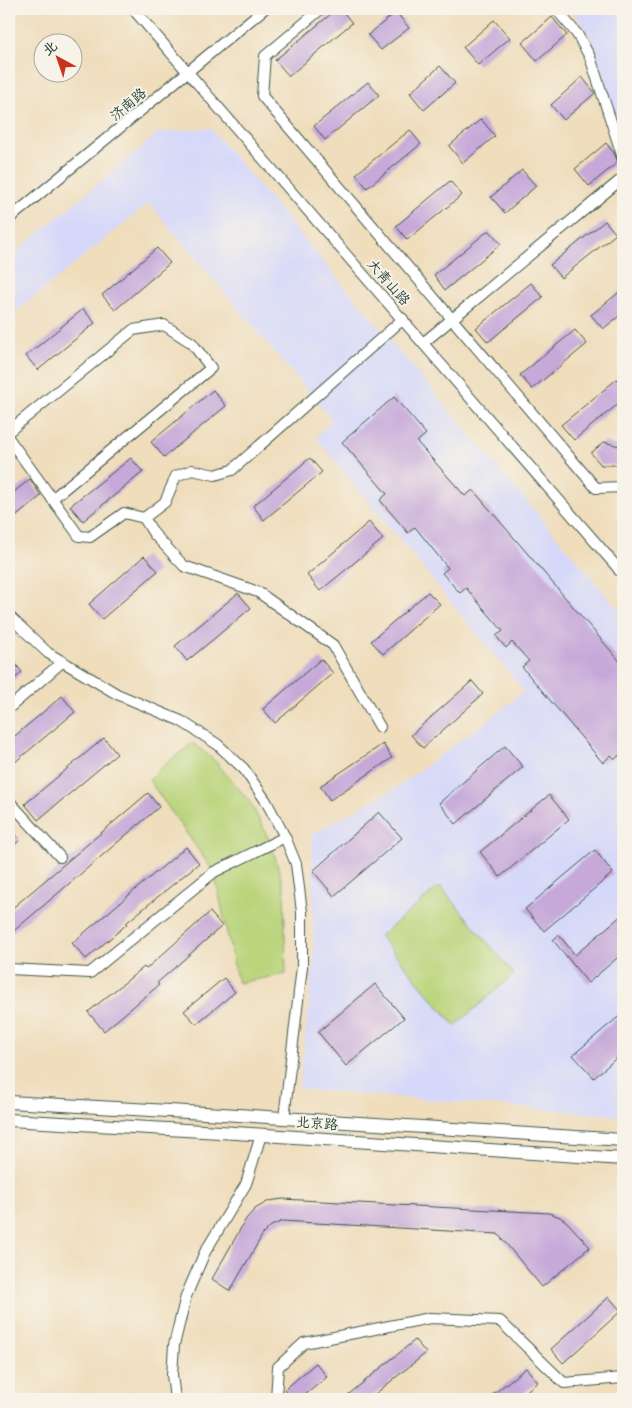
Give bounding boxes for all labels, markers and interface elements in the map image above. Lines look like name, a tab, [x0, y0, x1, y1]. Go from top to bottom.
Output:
north arrow	[32, 32, 82, 82]
text: 北	[39, 37, 61, 59]
street label: 济南路	[107, 84, 150, 124]
street label: 大青山路	[364, 256, 413, 309]
street label: 北京路	[295, 1114, 339, 1133]

